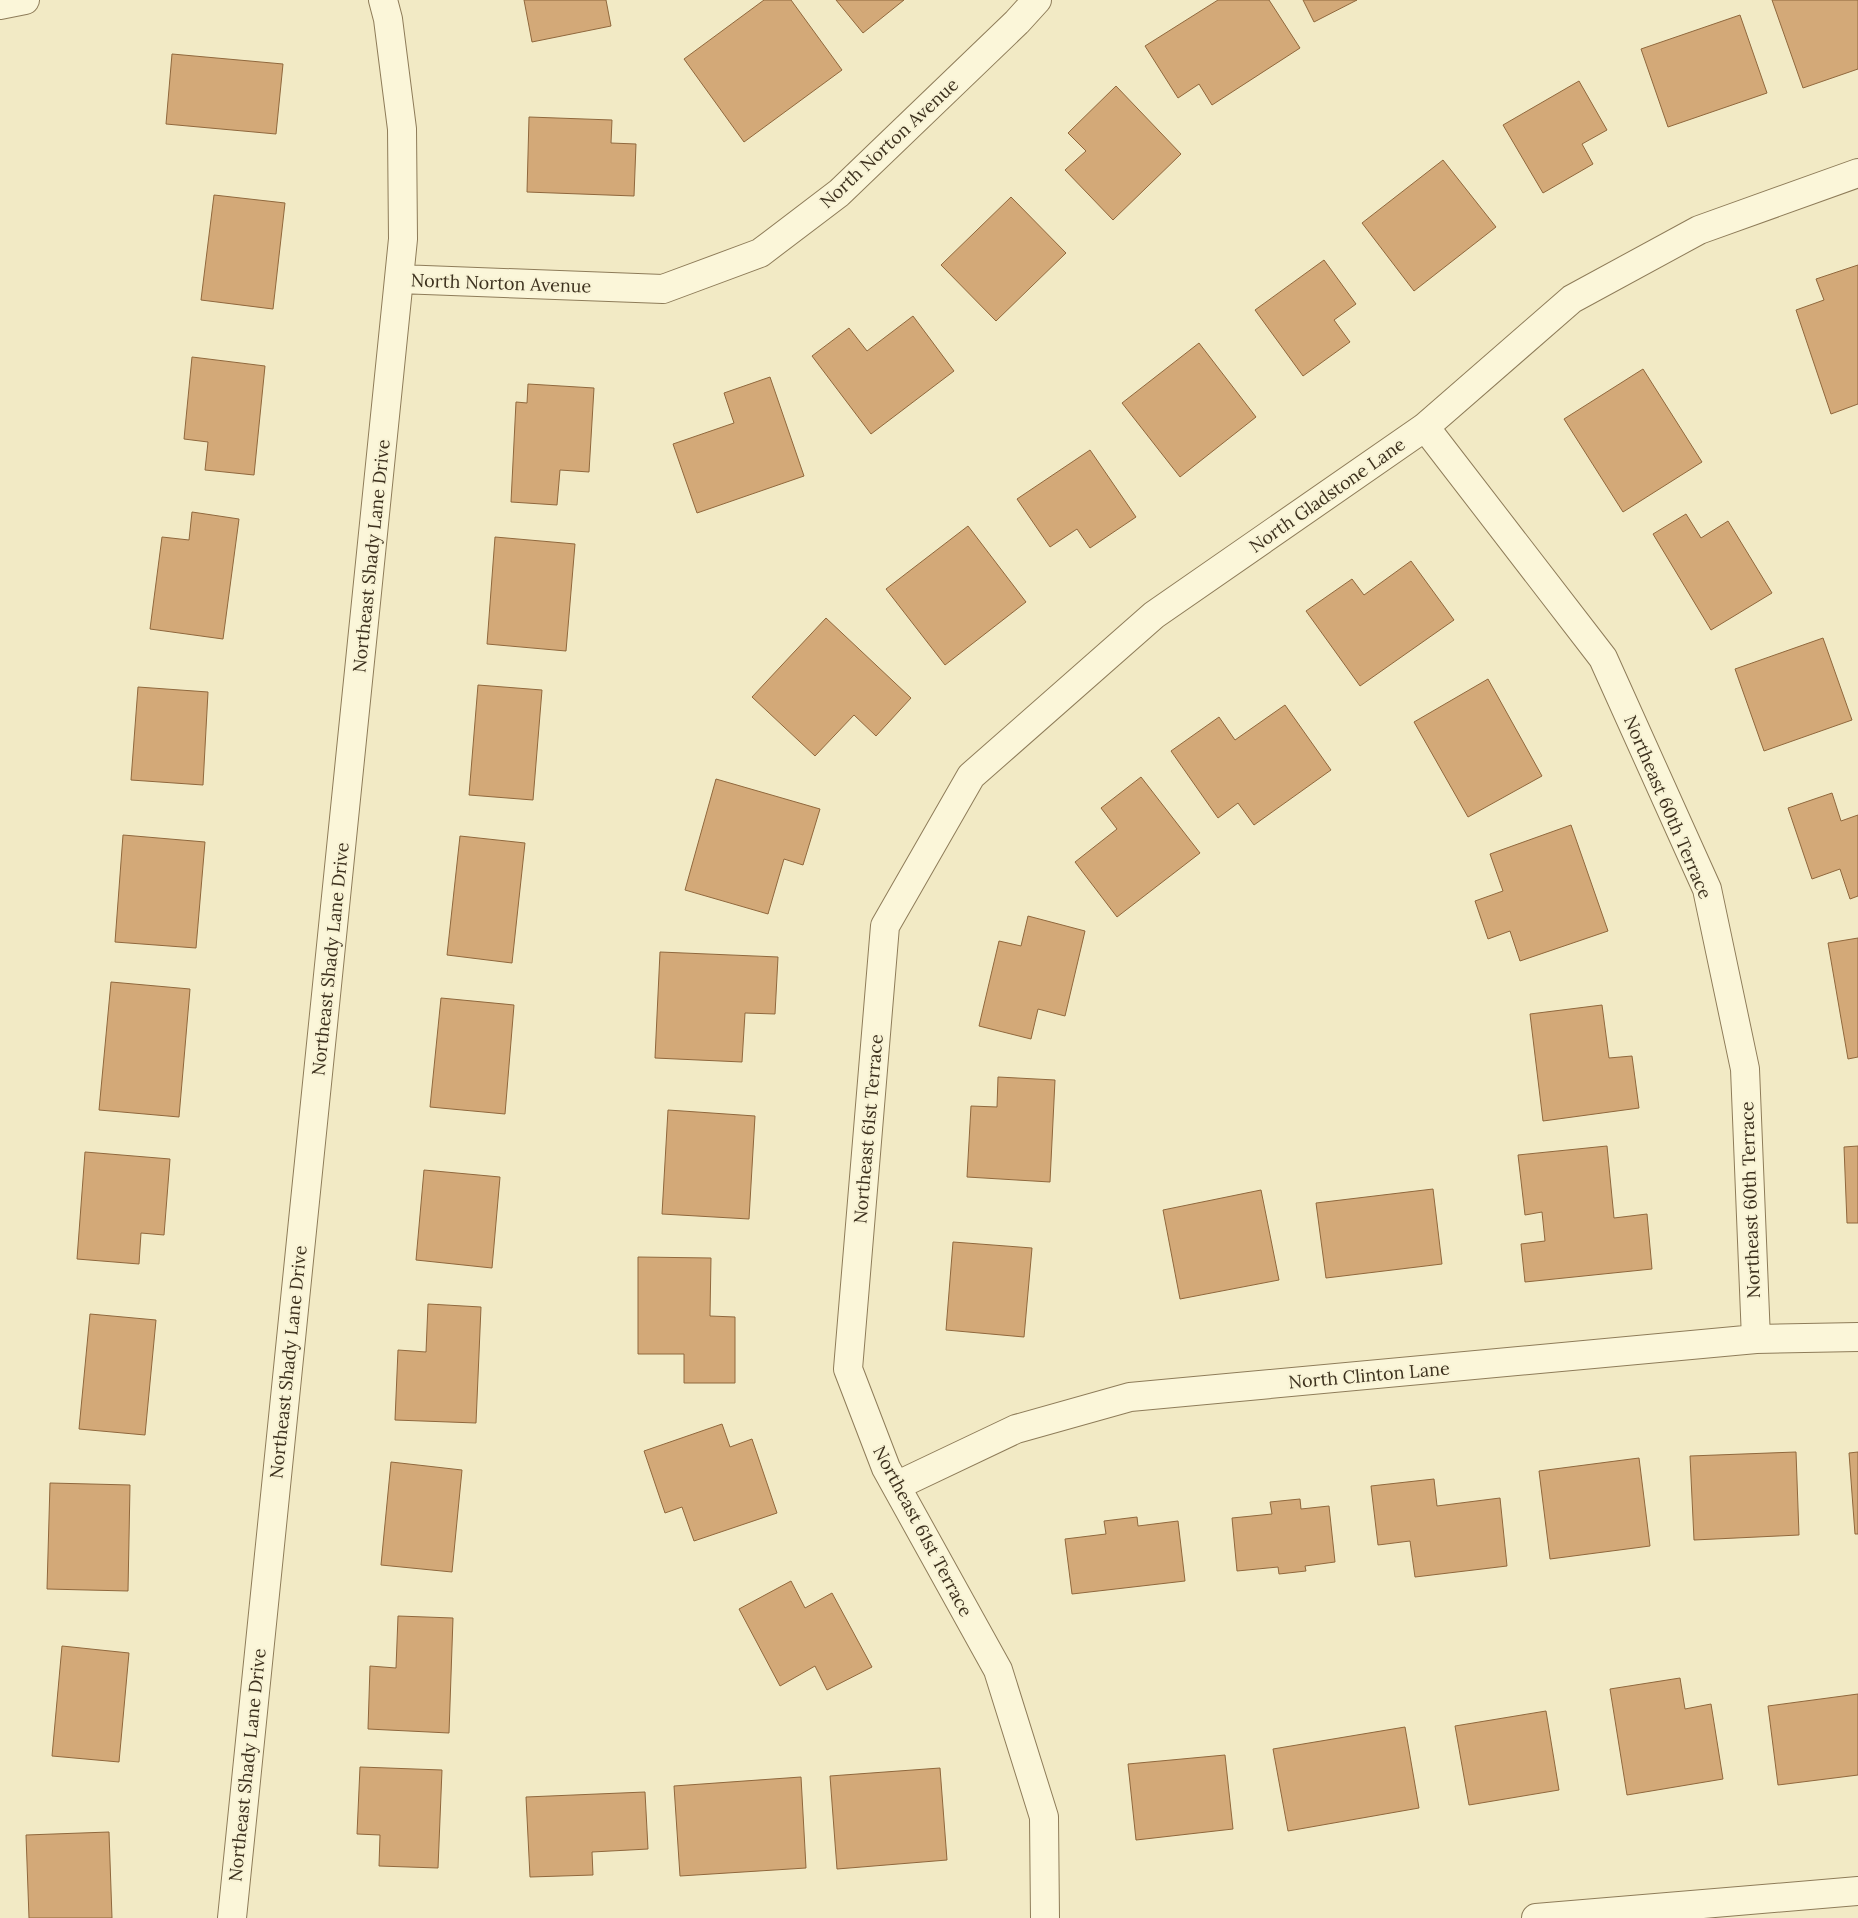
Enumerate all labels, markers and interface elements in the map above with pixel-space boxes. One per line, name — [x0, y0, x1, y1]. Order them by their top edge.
street label: North Norton Avenue — [815, 73, 963, 213]
street label: North Norton Avenue — [410, 268, 592, 298]
street label: North Gladstone Lane — [1245, 432, 1410, 558]
street label: Northeast Shady Lane Drive — [347, 438, 395, 674]
street label: Northeast 60th Terrace — [1619, 712, 1717, 902]
street label: Northeast Shady Lane Drive — [306, 841, 354, 1077]
street label: Northeast 61st Terrace — [848, 1033, 888, 1225]
street label: Northeast 60th Terrace — [1735, 1101, 1765, 1299]
street label: Northeast Shady Lane Drive — [264, 1244, 312, 1480]
street label: North Clinton Lane — [1287, 1356, 1451, 1394]
street label: Northeast 61st Terrace — [868, 1442, 978, 1621]
street label: Northeast Shady Lane Drive — [223, 1647, 271, 1883]

